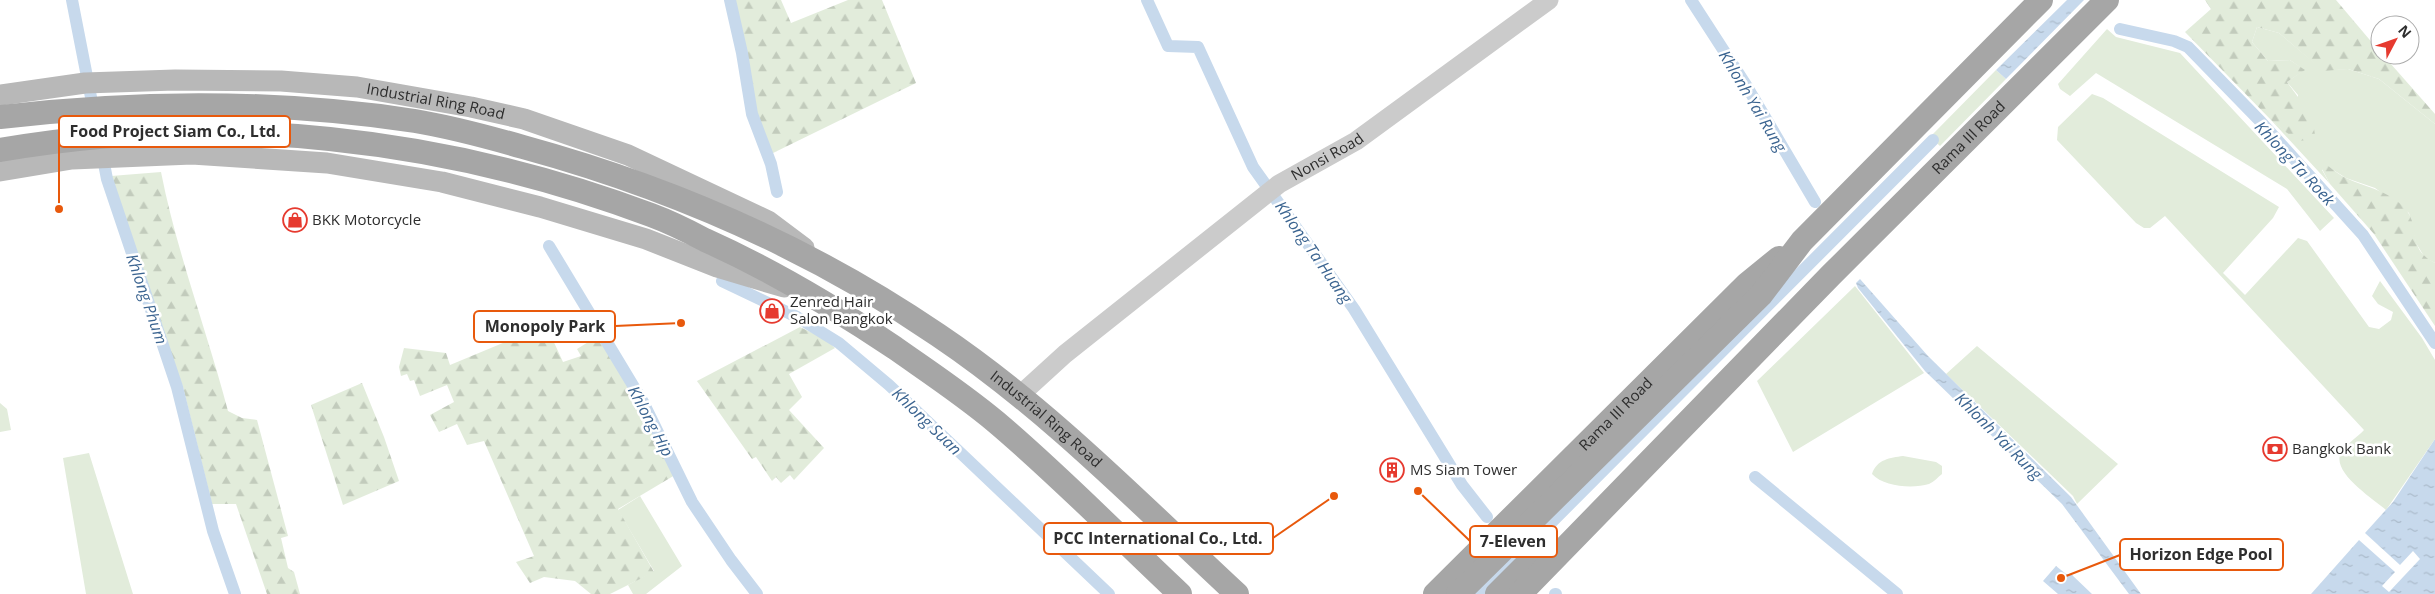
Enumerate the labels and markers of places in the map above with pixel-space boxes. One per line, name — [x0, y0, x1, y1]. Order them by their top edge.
callout: Food Project Siam Co., Ltd. — [59, 116, 290, 147]
shop icon: BKK Motorcycle — [282, 207, 308, 233]
place label: BKK Motorcycle — [312, 209, 421, 229]
place label: Zenred Hair Salon Bangkok — [790, 291, 893, 328]
shop icon: Zenred Hair Salon Bangkok — [759, 298, 785, 324]
callout: Monopoly Park — [474, 311, 615, 342]
bank icon: Bangkok Bank — [2262, 436, 2288, 462]
place label: Bangkok Bank — [2292, 438, 2391, 458]
building icon: MS Siam Tower — [1379, 457, 1405, 483]
place label: MS Siam Tower — [1410, 459, 1517, 479]
callout: PCC International Co., Ltd. — [1044, 523, 1273, 554]
callout: 7-Eleven — [1470, 526, 1557, 557]
callout: Horizon Edge Pool — [2120, 539, 2283, 570]

